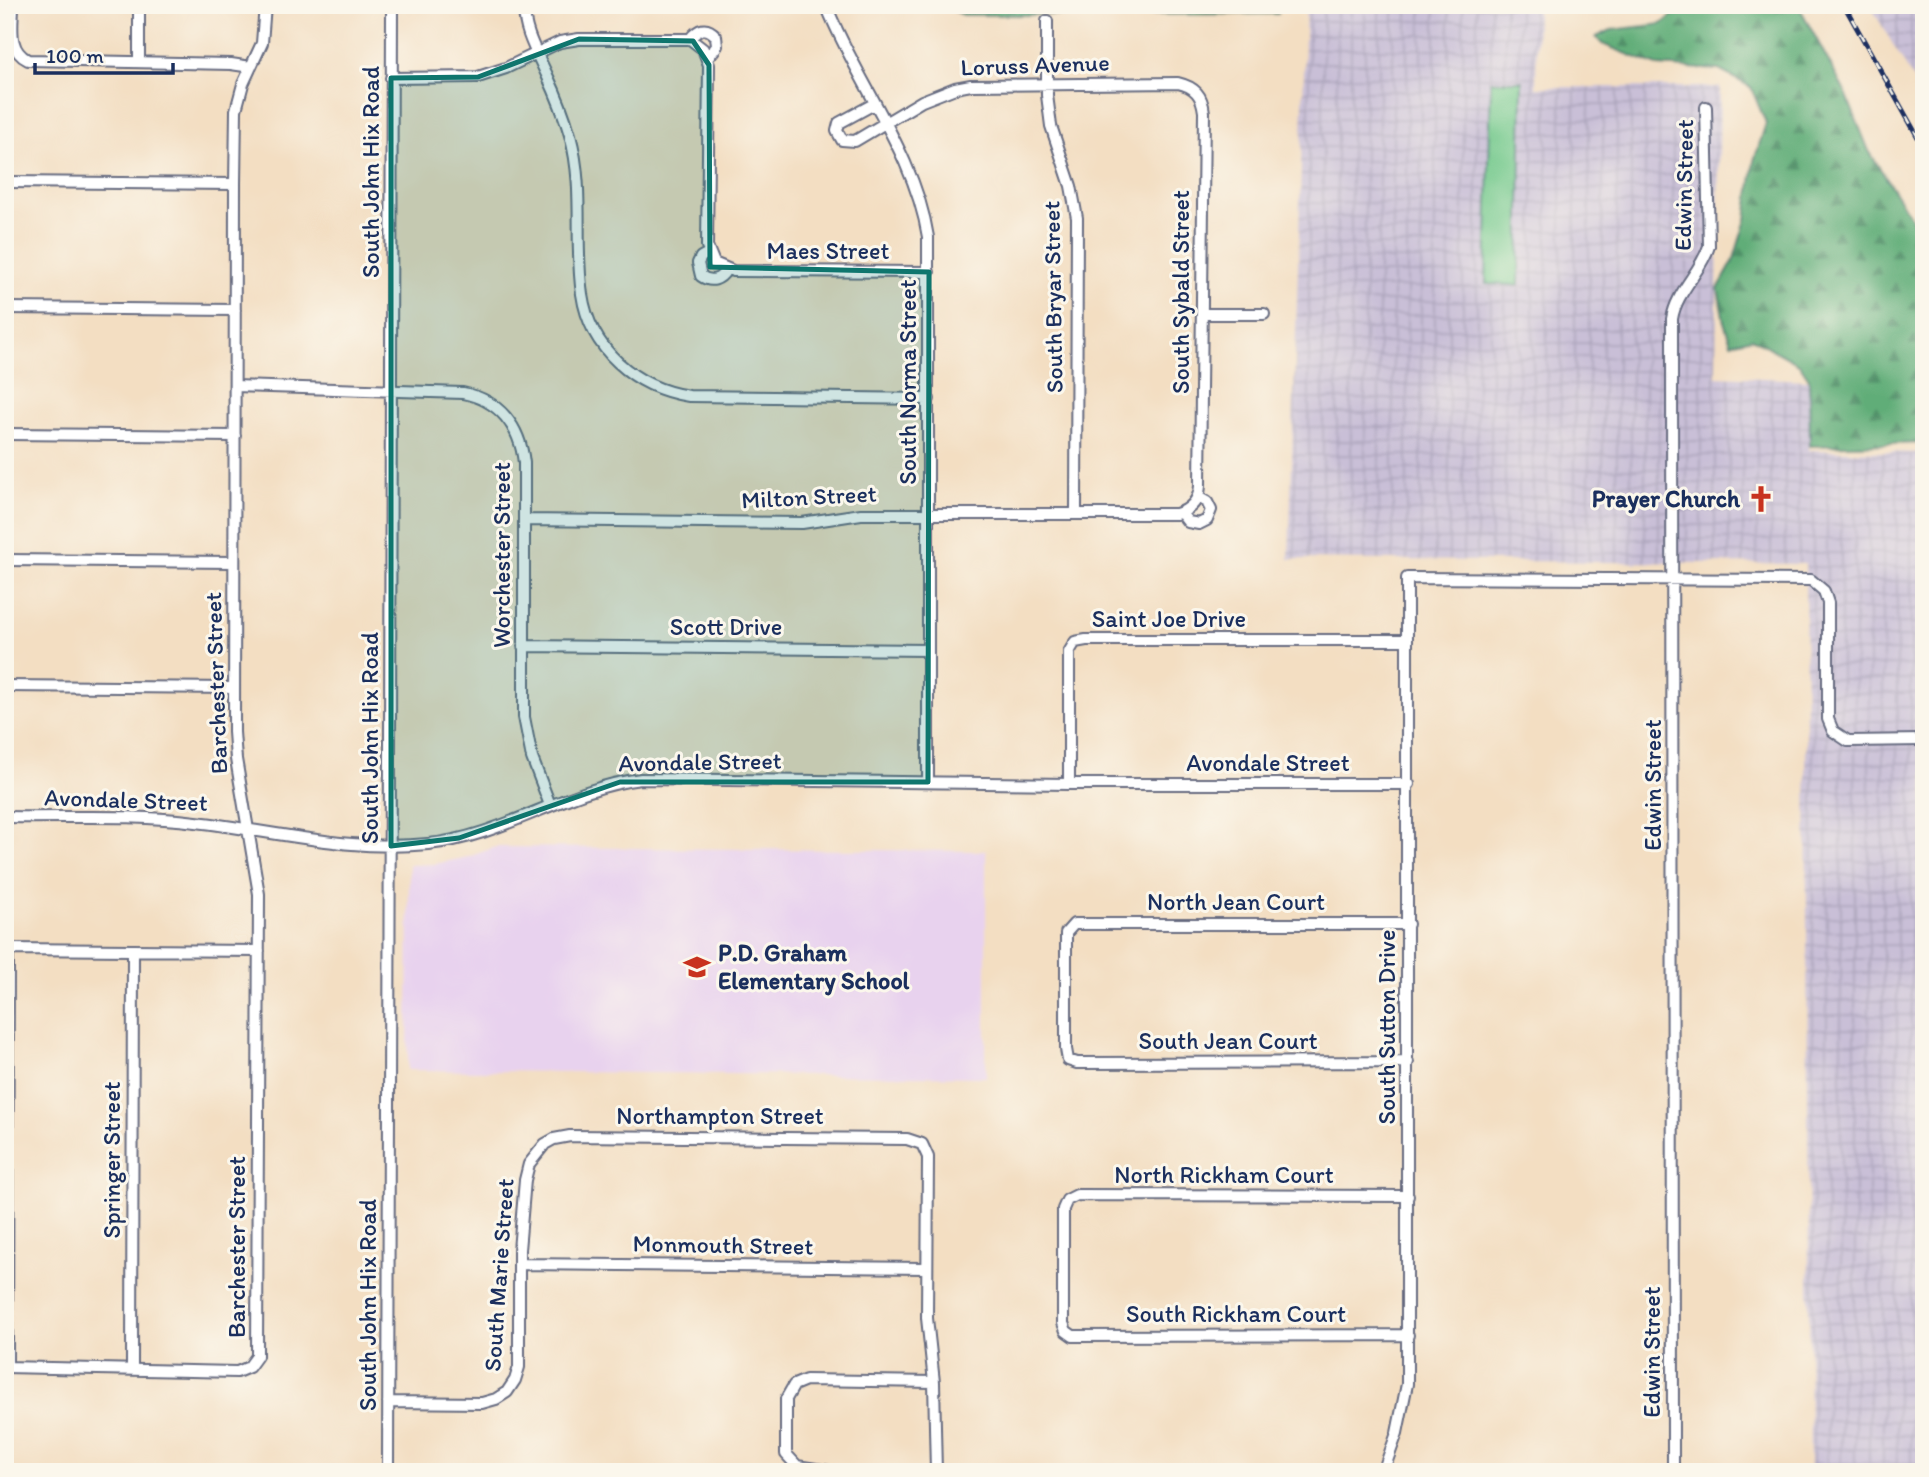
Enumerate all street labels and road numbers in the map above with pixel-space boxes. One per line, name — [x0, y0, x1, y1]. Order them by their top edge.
street label: Loruss Avenue — [960, 47, 1110, 82]
street label: South John Hix Road — [356, 66, 385, 278]
street label: Edwin Street — [1668, 119, 1699, 251]
street label: South Sybald Street — [1166, 190, 1195, 394]
street label: South Bryar Street — [1036, 201, 1069, 393]
street label: Maes Street — [767, 236, 889, 265]
street label: South Norma Street — [893, 279, 922, 485]
street label: Worchester Street — [487, 462, 516, 648]
street label: Milton Street — [741, 478, 877, 515]
street label: Barchester Street — [198, 591, 233, 775]
street label: Saint Joe Drive — [1092, 604, 1246, 633]
street label: Scott Drive — [670, 612, 782, 641]
street label: South John Hix Road — [355, 632, 384, 844]
street label: Edwin Street — [1638, 719, 1667, 851]
street label: Avondale Street — [618, 746, 782, 777]
street label: Avondale Street — [1186, 748, 1350, 777]
street label: Avondale Street — [44, 782, 208, 817]
street label: North Jean Court — [1147, 887, 1325, 916]
street label: South Sutton Drive — [1372, 930, 1401, 1125]
street label: South Jean Court — [1138, 1026, 1318, 1055]
street label: Springer Street — [97, 1081, 126, 1239]
street label: Northampton Street — [616, 1101, 824, 1130]
street label: Barchester Street — [222, 1156, 251, 1338]
street label: North Rickham Court — [1114, 1160, 1334, 1189]
street label: South Marie Street — [477, 1177, 520, 1372]
street label: South John Hix Road — [353, 1199, 382, 1411]
street label: Monmouth Street — [632, 1228, 814, 1261]
street label: Edwin Street — [1637, 1286, 1666, 1418]
street label: South Rickham Court — [1126, 1299, 1346, 1328]

